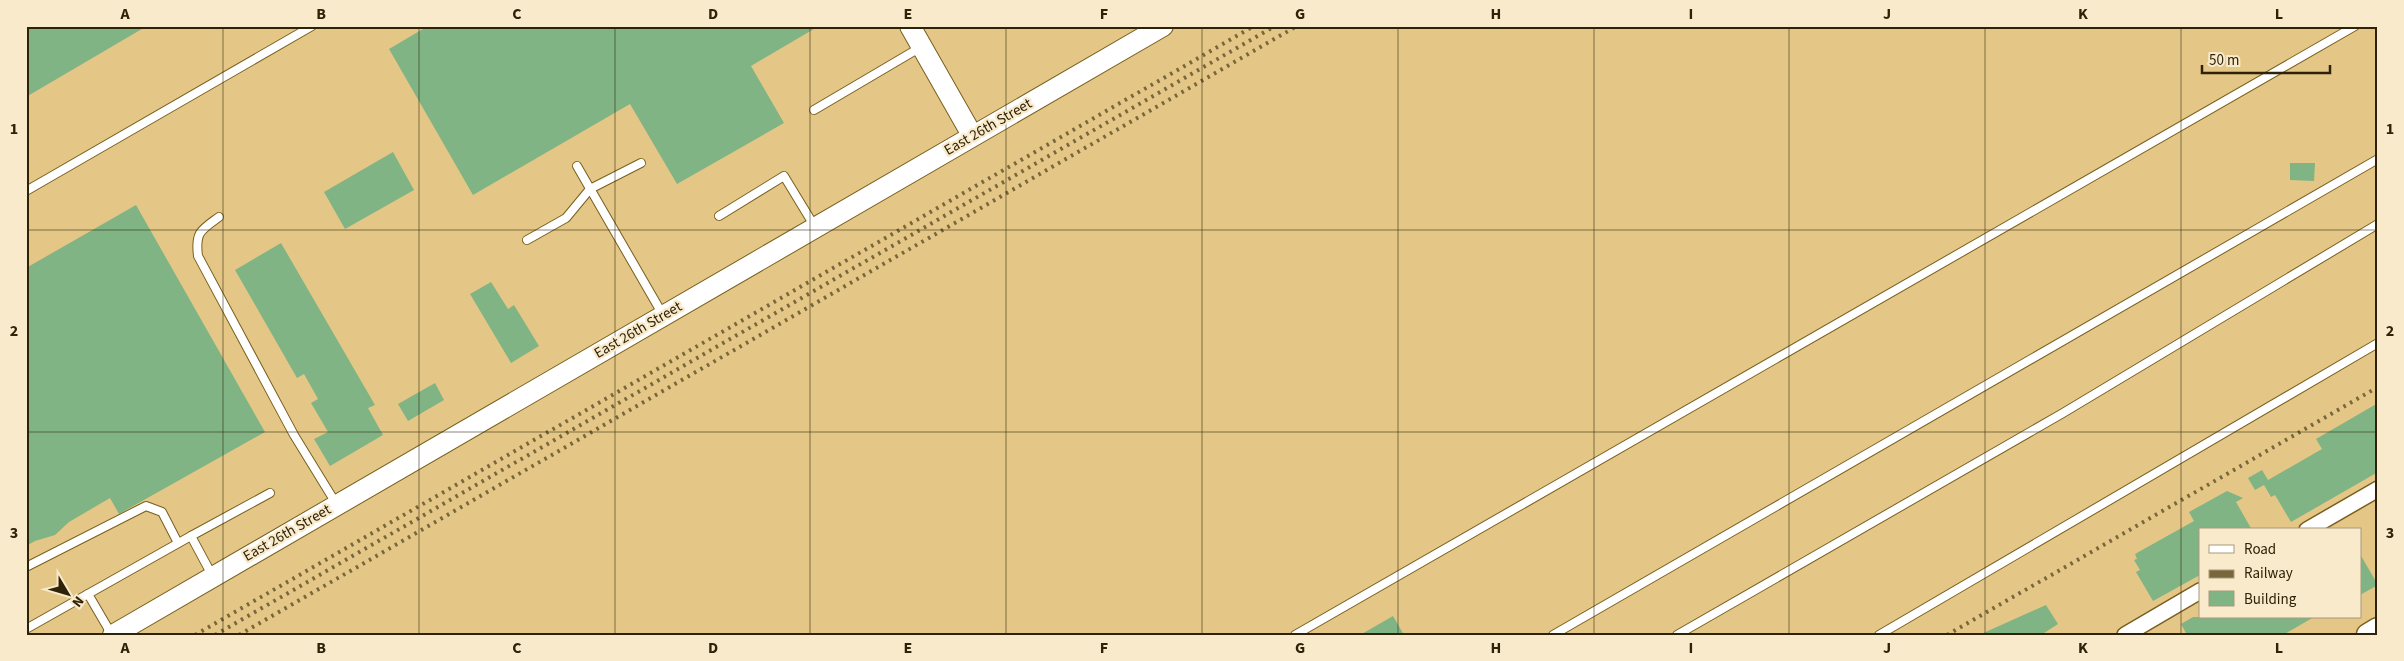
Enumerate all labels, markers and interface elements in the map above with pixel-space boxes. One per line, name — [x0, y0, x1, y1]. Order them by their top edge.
text: A — [119, 3, 130, 25]
text: B — [316, 3, 326, 25]
text: C — [512, 3, 522, 25]
text: D — [708, 3, 718, 25]
text: E — [904, 3, 912, 25]
text: F — [1100, 3, 1108, 25]
text: G — [1295, 3, 1305, 25]
text: H — [1491, 3, 1501, 25]
text: I — [1689, 3, 1693, 25]
text: J — [1883, 3, 1891, 25]
text: K — [2078, 3, 2088, 25]
text: L — [2275, 3, 2283, 25]
scale bar — [2202, 42, 2329, 74]
text: 50 m — [2209, 50, 2239, 71]
street label: East 26th Street — [940, 93, 1036, 161]
text: 1 — [10, 118, 18, 140]
text: 1 — [2386, 118, 2394, 140]
street label: East 26th Street — [590, 296, 686, 364]
text: 2 — [10, 320, 18, 342]
text: 2 — [2386, 320, 2394, 342]
street label: East 26th Street — [239, 499, 335, 567]
text: 3 — [10, 522, 18, 544]
text: 3 — [2386, 522, 2394, 544]
legend — [2199, 528, 2362, 618]
text: Road — [2244, 539, 2276, 560]
text: Railway — [2244, 563, 2293, 584]
north arrow — [42, 568, 92, 618]
text: Building — [2244, 589, 2297, 610]
text: N — [67, 592, 88, 611]
text: A — [119, 637, 130, 659]
text: B — [316, 637, 326, 659]
text: C — [512, 637, 522, 659]
text: D — [708, 637, 718, 659]
text: E — [904, 637, 912, 659]
text: F — [1100, 637, 1108, 659]
text: G — [1295, 637, 1305, 659]
text: H — [1491, 637, 1501, 659]
text: I — [1689, 637, 1693, 659]
text: J — [1883, 637, 1891, 659]
text: K — [2078, 637, 2088, 659]
text: L — [2275, 637, 2283, 659]

